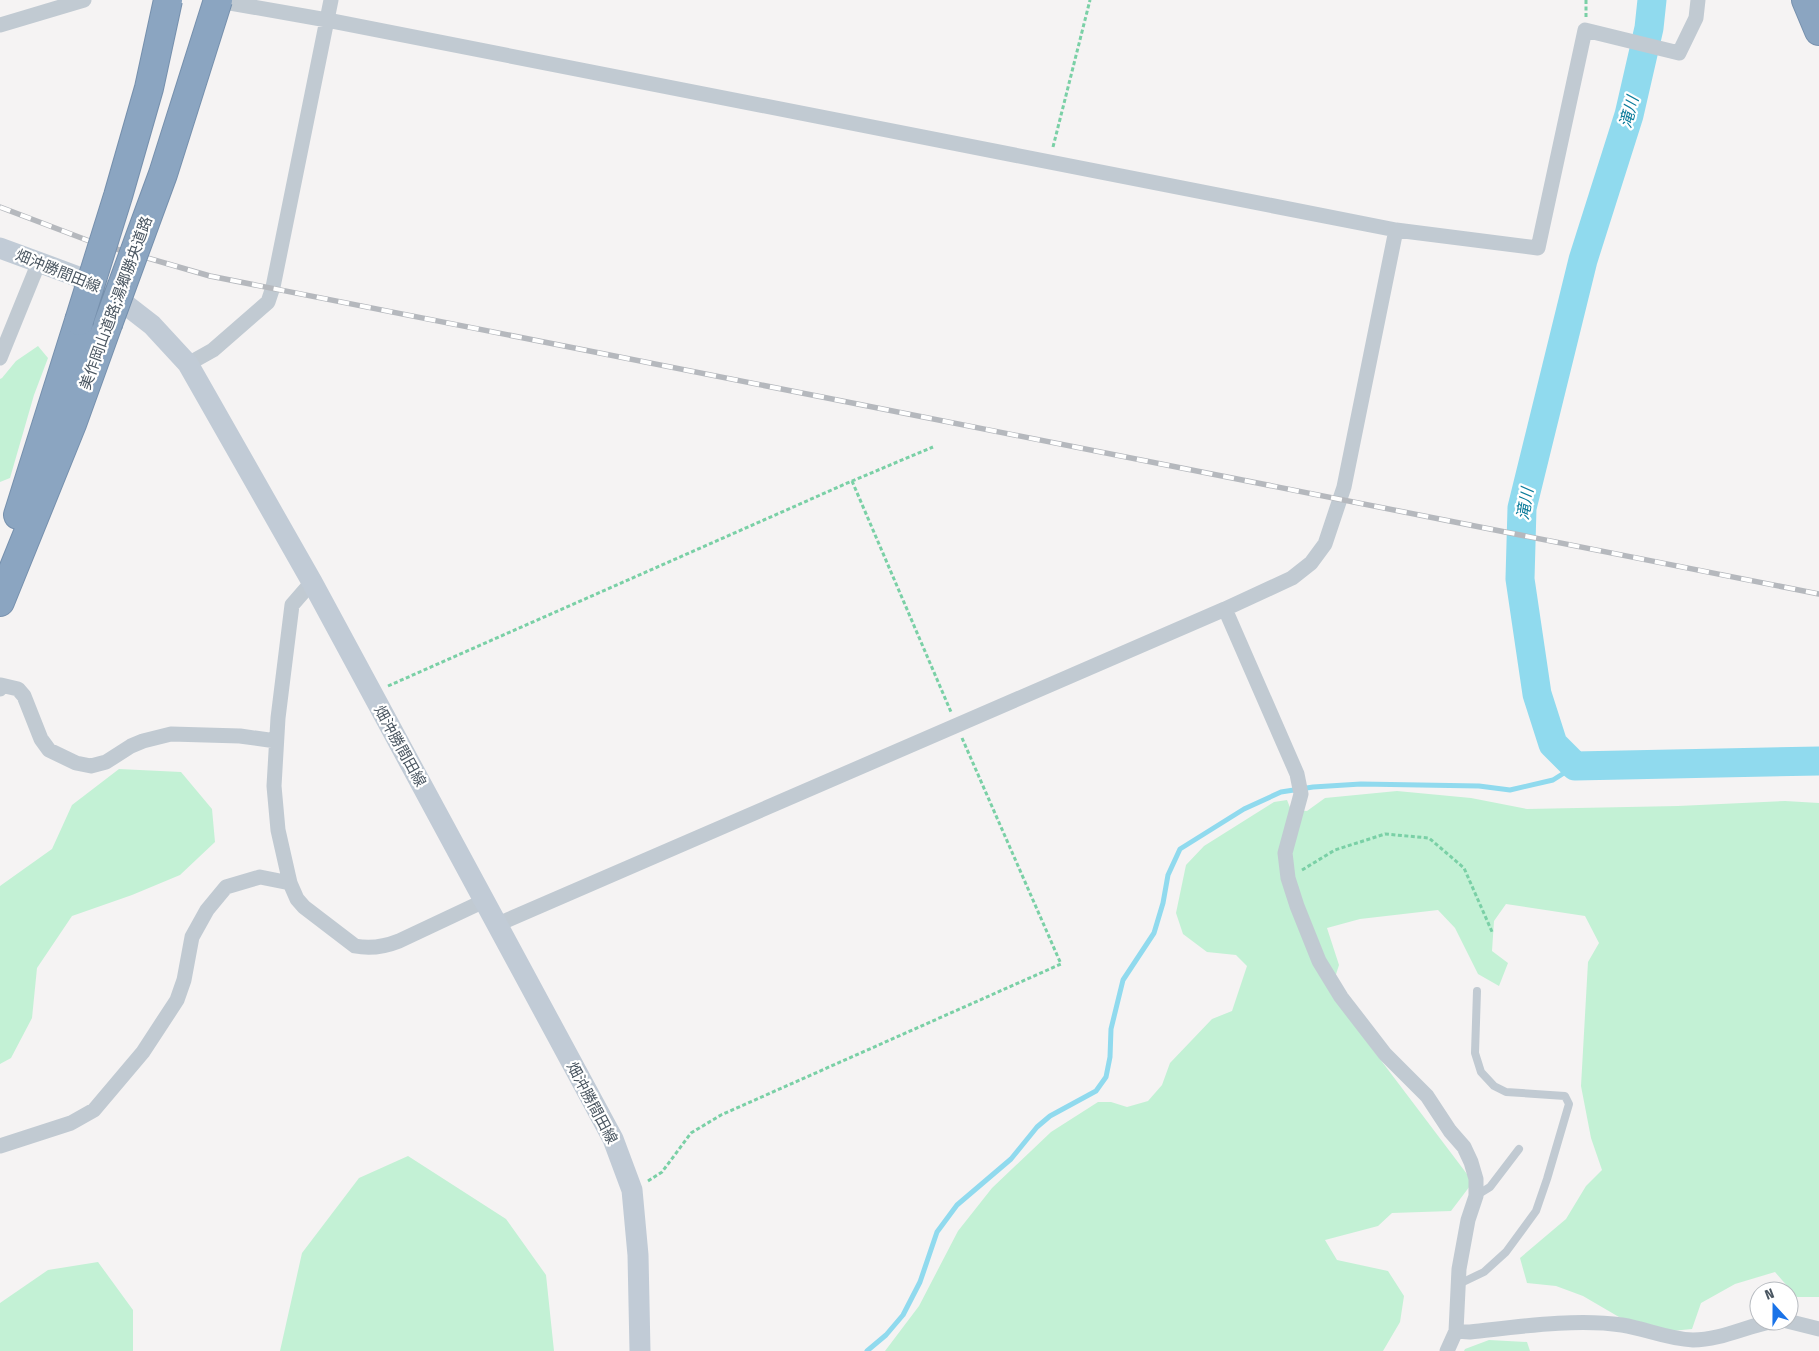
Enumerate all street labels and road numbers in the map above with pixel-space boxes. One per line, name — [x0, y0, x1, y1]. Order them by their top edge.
street label: 美作岡山道路;湯郷勝央道路 — [76, 214, 156, 392]
street label: 畑沖勝間田線 — [13, 246, 103, 296]
street label: 畑沖勝間田線 — [370, 702, 430, 790]
street label: 畑沖勝間田線 — [563, 1059, 621, 1147]

